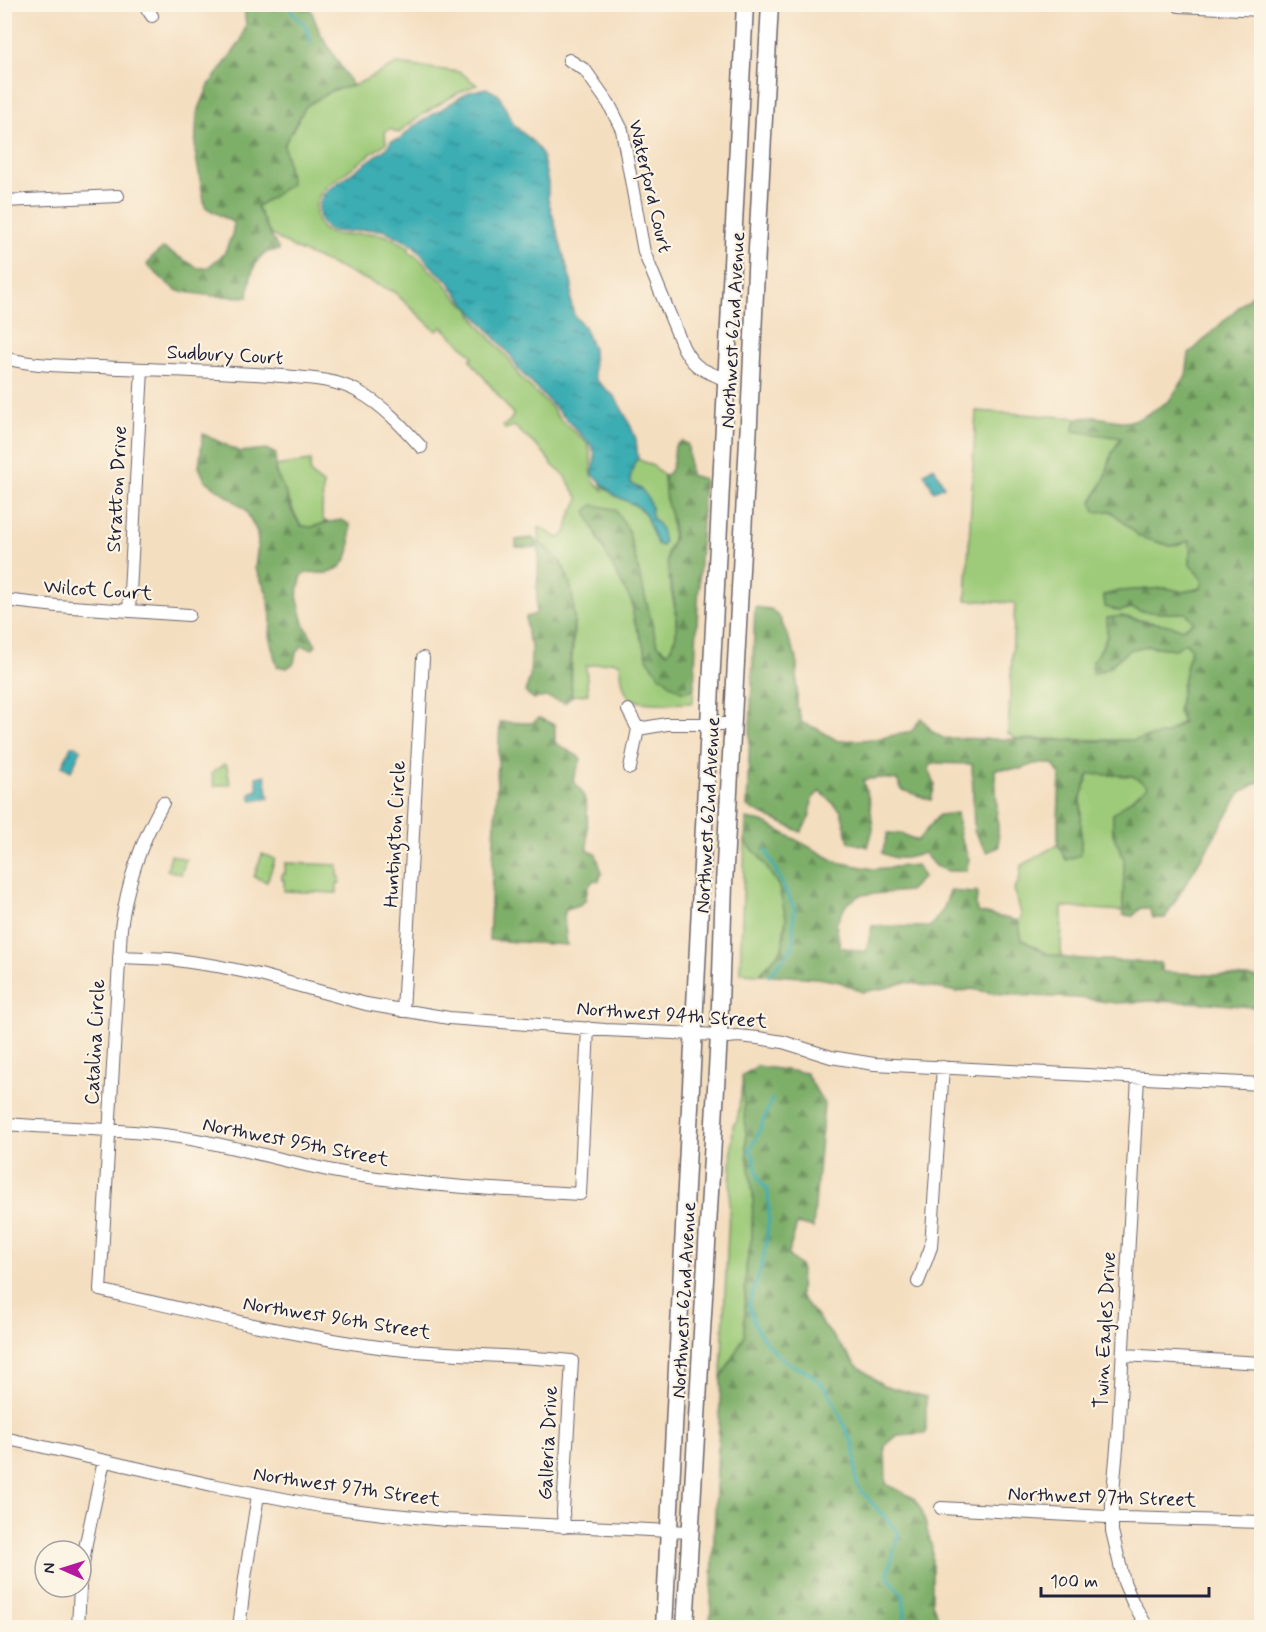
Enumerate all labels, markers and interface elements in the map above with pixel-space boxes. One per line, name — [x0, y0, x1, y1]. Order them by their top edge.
street label: Waterford Court — [619, 117, 678, 256]
street label: Northwest 62nd Avenue — [715, 231, 752, 429]
street label: Sudbury Court — [166, 339, 284, 372]
street label: Stratton Drive — [101, 425, 134, 553]
street label: Wilcot Court — [42, 573, 154, 608]
street label: Northwest 62nd Avenue — [690, 716, 727, 914]
street label: Huntington Circle — [378, 760, 415, 908]
street label: Catalina Circle — [79, 978, 112, 1106]
street label: Northwest 94th Street — [576, 995, 768, 1036]
street label: Northwest 95th Street — [200, 1111, 391, 1174]
street label: Northwest 62nd Avenue — [666, 1201, 703, 1399]
street label: Twin Eagles Drive — [1088, 1251, 1123, 1409]
street label: Northwest 96th Street — [241, 1290, 433, 1347]
street label: Galleria Drive — [532, 1385, 565, 1501]
street label: Northwest 97th Street — [251, 1461, 442, 1514]
street label: Northwest 97th Street — [1007, 1481, 1197, 1514]
north arrow — [33, 1539, 93, 1599]
scale bar — [1041, 1560, 1209, 1598]
text: N — [39, 1562, 60, 1574]
text: 100 m — [1050, 1570, 1098, 1594]

